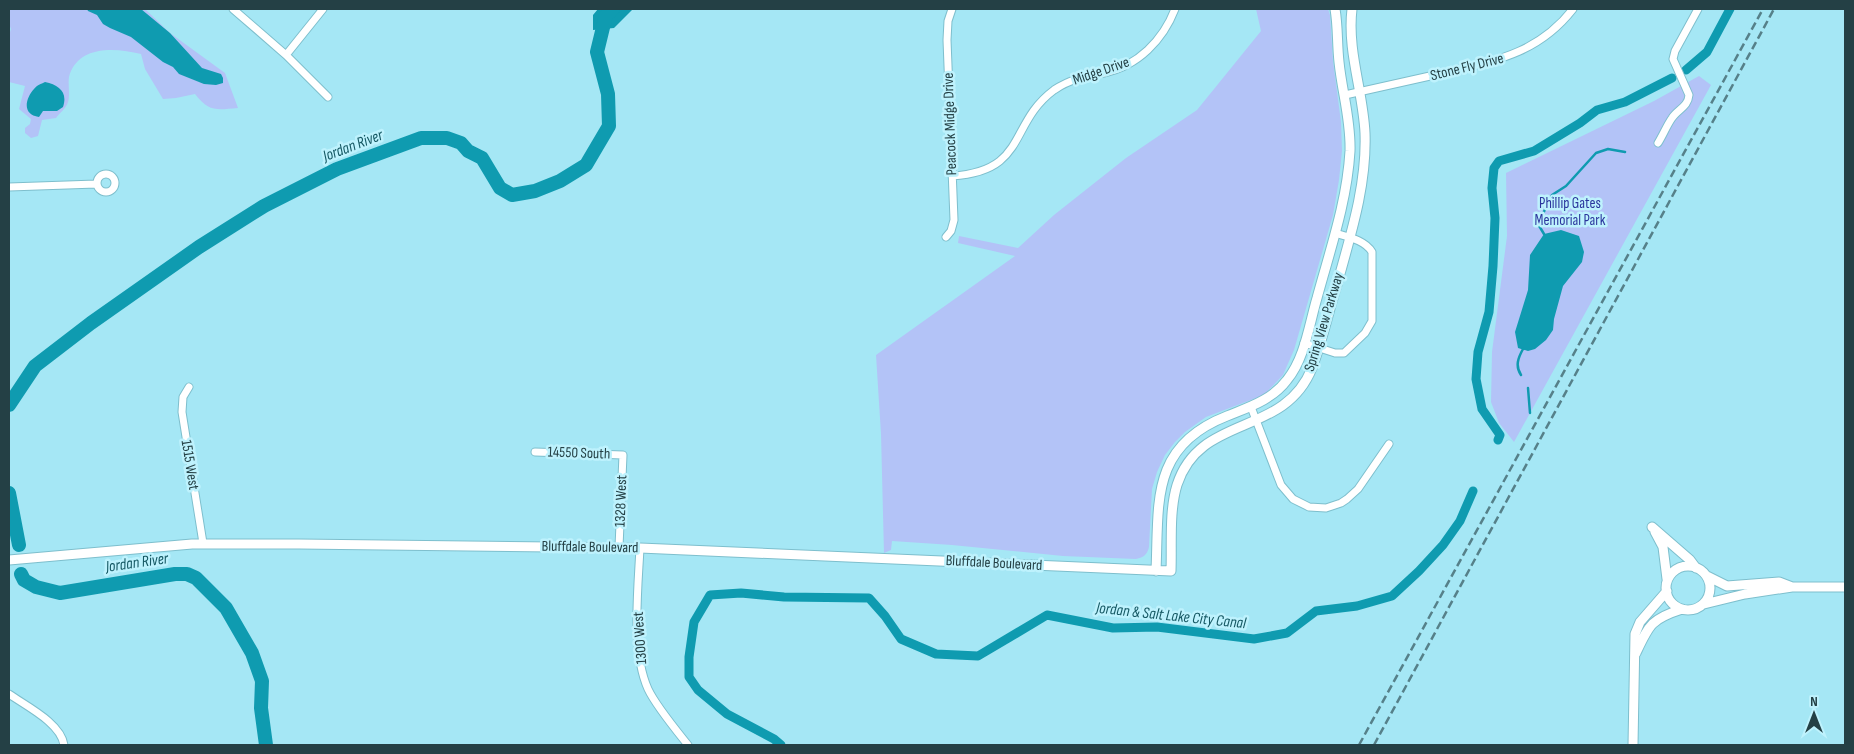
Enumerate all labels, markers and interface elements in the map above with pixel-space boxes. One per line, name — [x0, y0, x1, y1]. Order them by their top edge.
street label: Stone Fly Drive — [1428, 49, 1506, 85]
street label: Midge Drive — [1070, 52, 1132, 90]
street label: Peacock Midge Drive — [939, 72, 961, 176]
water label: Jordan River — [319, 126, 386, 167]
park label: Phillip Gates Memorial Park — [1535, 194, 1606, 230]
street label: Spring View Parkway — [1300, 270, 1348, 374]
street label: 1515 West — [177, 439, 203, 492]
street label: 14550 South — [547, 442, 611, 464]
street label: 1328 West — [611, 474, 631, 527]
street label: Bluffdale Boulevard — [541, 537, 639, 557]
water label: Jordan River — [103, 549, 170, 577]
street label: Bluffdale Boulevard — [945, 551, 1043, 575]
water label: Jordan & Salt Lake City Canal — [1094, 599, 1248, 633]
street label: 1300 West — [629, 611, 651, 665]
north arrow — [1789, 689, 1839, 739]
text: N — [1810, 693, 1818, 710]

